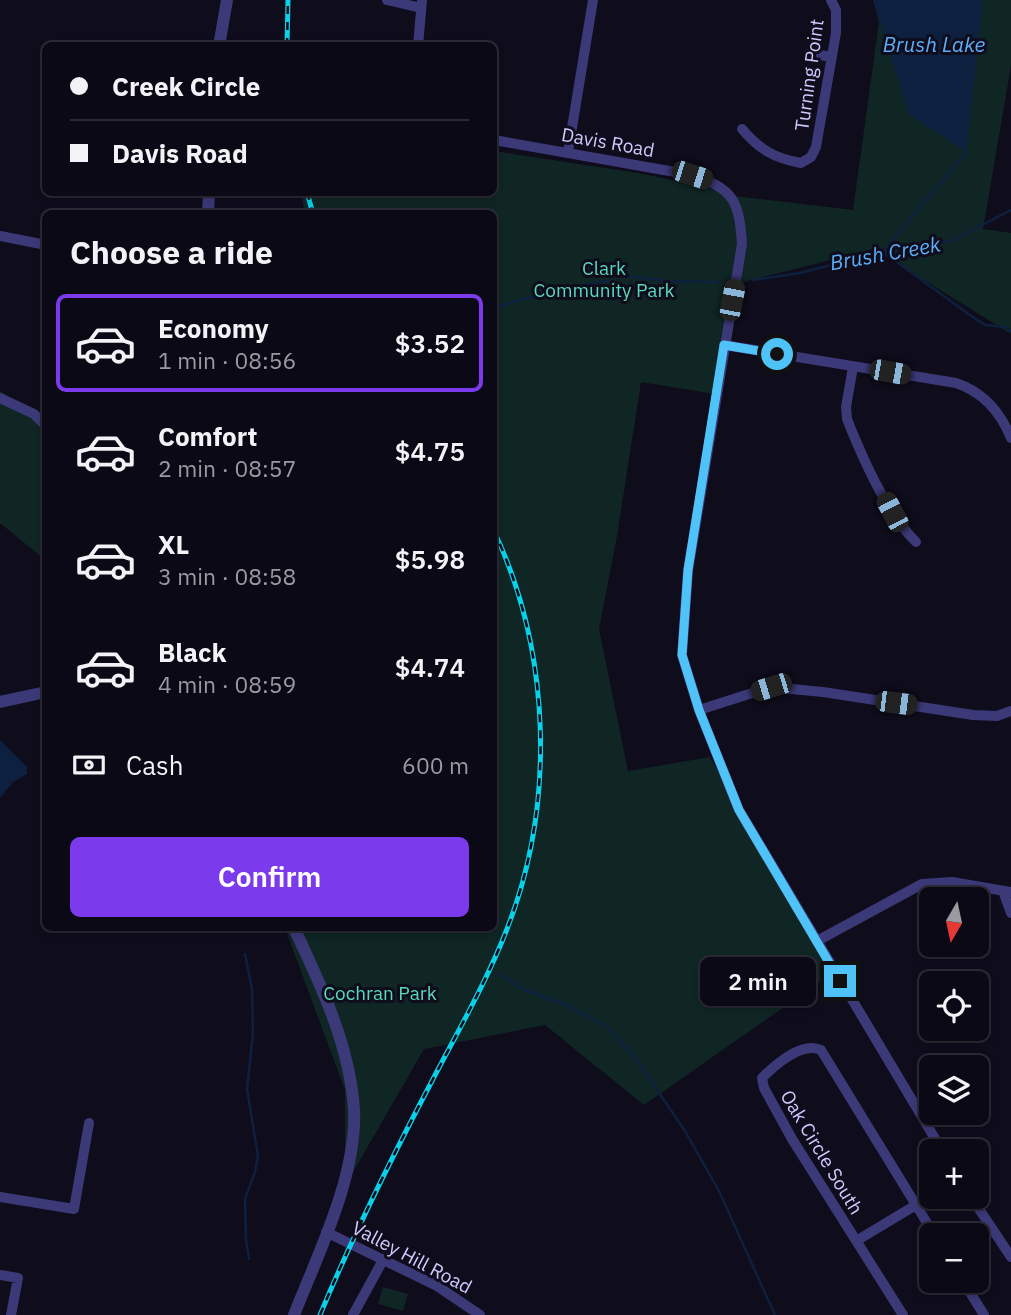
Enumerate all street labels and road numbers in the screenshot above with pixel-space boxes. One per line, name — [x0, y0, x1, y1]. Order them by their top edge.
street label: Turning Point — [789, 18, 829, 132]
street label: Davis Road — [559, 122, 657, 162]
street label: Oak Circle South — [775, 1085, 869, 1219]
street label: Valley Hill Road — [348, 1215, 476, 1299]

